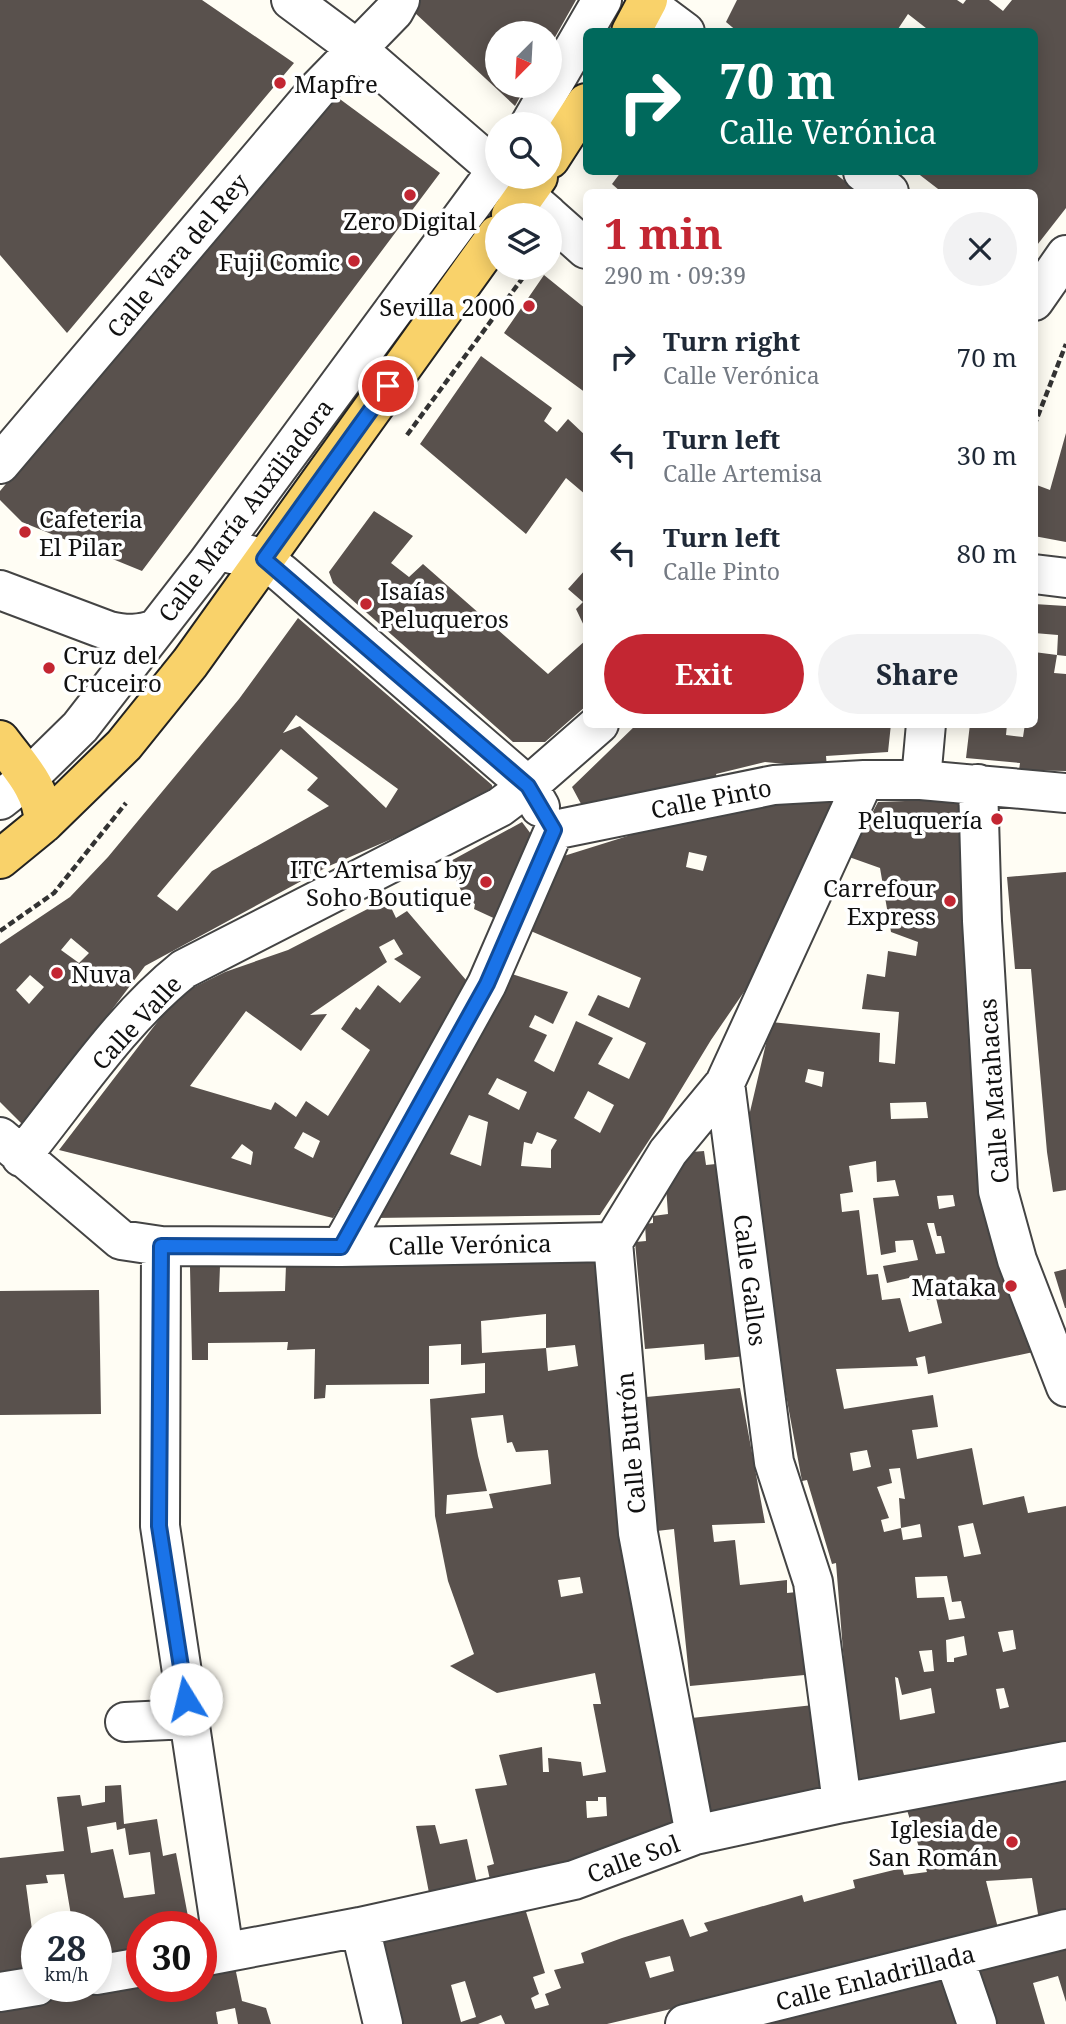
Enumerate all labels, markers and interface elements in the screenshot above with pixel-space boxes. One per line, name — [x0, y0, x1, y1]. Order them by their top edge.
north arrow — [485, 21, 562, 98]
map controls — [485, 21, 562, 280]
text: 70 m — [719, 47, 835, 113]
icon: right — [604, 56, 695, 147]
place label: Mapfre — [294, 67, 378, 100]
marker: Mapfre — [272, 75, 288, 91]
text: Calle Verónica — [719, 110, 937, 153]
button: search — [485, 112, 562, 189]
street label: Calle Vara del Rey — [99, 166, 256, 344]
marker: Zero Digital — [402, 187, 418, 203]
button: layers — [485, 203, 562, 280]
place label: Zero Digital — [343, 204, 477, 237]
text: 1 min — [604, 204, 723, 261]
button: close — [943, 212, 1017, 286]
place label: Fuji Comic — [219, 245, 340, 278]
marker: Fuji Comic — [346, 253, 362, 269]
text: 290 m · 09:39 — [604, 259, 746, 291]
place label: Sevilla 2000 — [379, 290, 515, 323]
marker: Sevilla 2000 — [521, 298, 537, 314]
text: Turn right — [663, 323, 800, 359]
icon: right — [604, 338, 642, 376]
text: 70 m — [957, 339, 1017, 375]
pin — [358, 356, 418, 416]
text: Calle Verónica — [663, 359, 820, 391]
icon: arrive — [369, 367, 407, 405]
street label: Calle María Auxiliadora — [150, 392, 340, 628]
text: Turn left — [663, 421, 780, 457]
icon: left — [604, 436, 642, 474]
text: 30 m — [957, 437, 1017, 473]
text: Calle Artemisa — [663, 457, 822, 489]
place label: Cafeteria El Pilar — [39, 502, 143, 563]
text: Turn left — [663, 519, 780, 555]
marker: Cafeteria El Pilar — [17, 524, 33, 540]
icon: left — [604, 534, 642, 572]
text: 80 m — [957, 535, 1017, 571]
text: Calle Pinto — [663, 555, 780, 587]
place label: Isaías Peluqueros — [380, 574, 509, 635]
marker: Isaías Peluqueros — [358, 596, 374, 612]
button: Exit — [604, 634, 804, 714]
button: Share — [818, 634, 1017, 714]
place label: Cruz del Cruceiro — [63, 638, 162, 699]
marker: Cruz del Cruceiro — [41, 660, 57, 676]
street label: Calle Pinto — [648, 770, 774, 826]
place label: Peluquería — [858, 803, 983, 836]
marker: Peluquería — [989, 811, 1005, 827]
place label: ITC Artemisa by Soho Boutique — [290, 852, 472, 913]
place label: Carrefour Express — [823, 871, 936, 932]
marker: ITC Artemisa by Soho Boutique — [478, 874, 494, 890]
marker: Carrefour Express — [942, 893, 958, 909]
place label: Nuva — [71, 957, 132, 990]
marker: Nuva — [49, 965, 65, 981]
street label: Calle Valle — [84, 968, 188, 1076]
street label: Calle Matahacas — [970, 998, 1016, 1184]
street label: Calle Gallos — [727, 1212, 775, 1348]
street label: Calle Verónica — [388, 1226, 552, 1262]
place label: Mataka — [911, 1270, 997, 1303]
marker: Mataka — [1003, 1278, 1019, 1294]
street label: Calle Butrón — [607, 1371, 653, 1515]
position arrow — [149, 1662, 223, 1736]
place label: Iglesia de San Román — [868, 1812, 998, 1873]
street label: Calle Sol — [582, 1826, 685, 1890]
marker: Iglesia de San Román — [1004, 1834, 1020, 1850]
speed limit sign: 30 — [126, 1911, 217, 2002]
text: 28 — [47, 1924, 86, 1971]
street label: Calle Enladrillada — [772, 1936, 978, 2018]
text: km/h — [44, 1962, 89, 1986]

